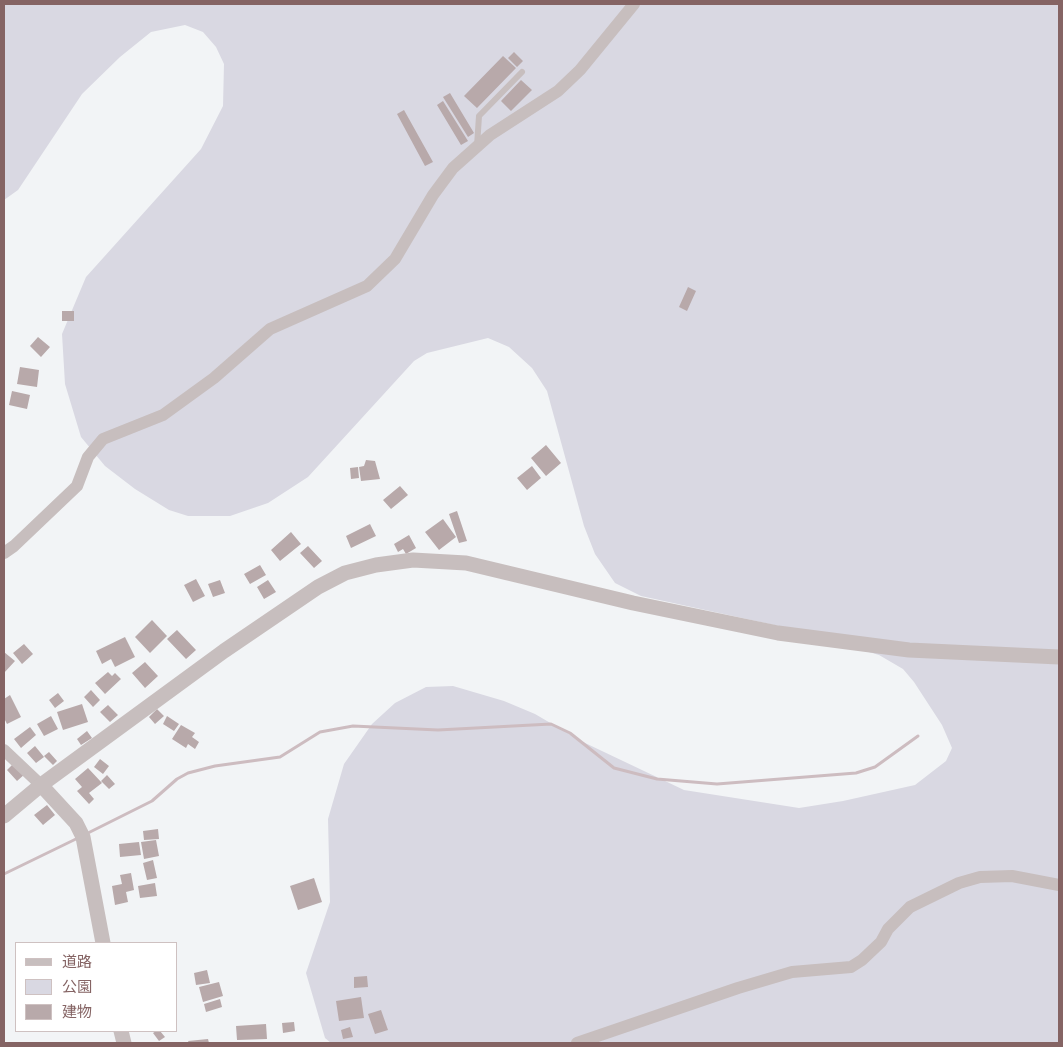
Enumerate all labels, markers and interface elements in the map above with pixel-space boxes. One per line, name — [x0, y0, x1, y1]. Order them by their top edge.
legend — [15, 942, 178, 1032]
text: 道路 — [62, 952, 92, 973]
text: 公園 — [62, 977, 92, 998]
text: 建物 — [62, 1002, 92, 1023]

